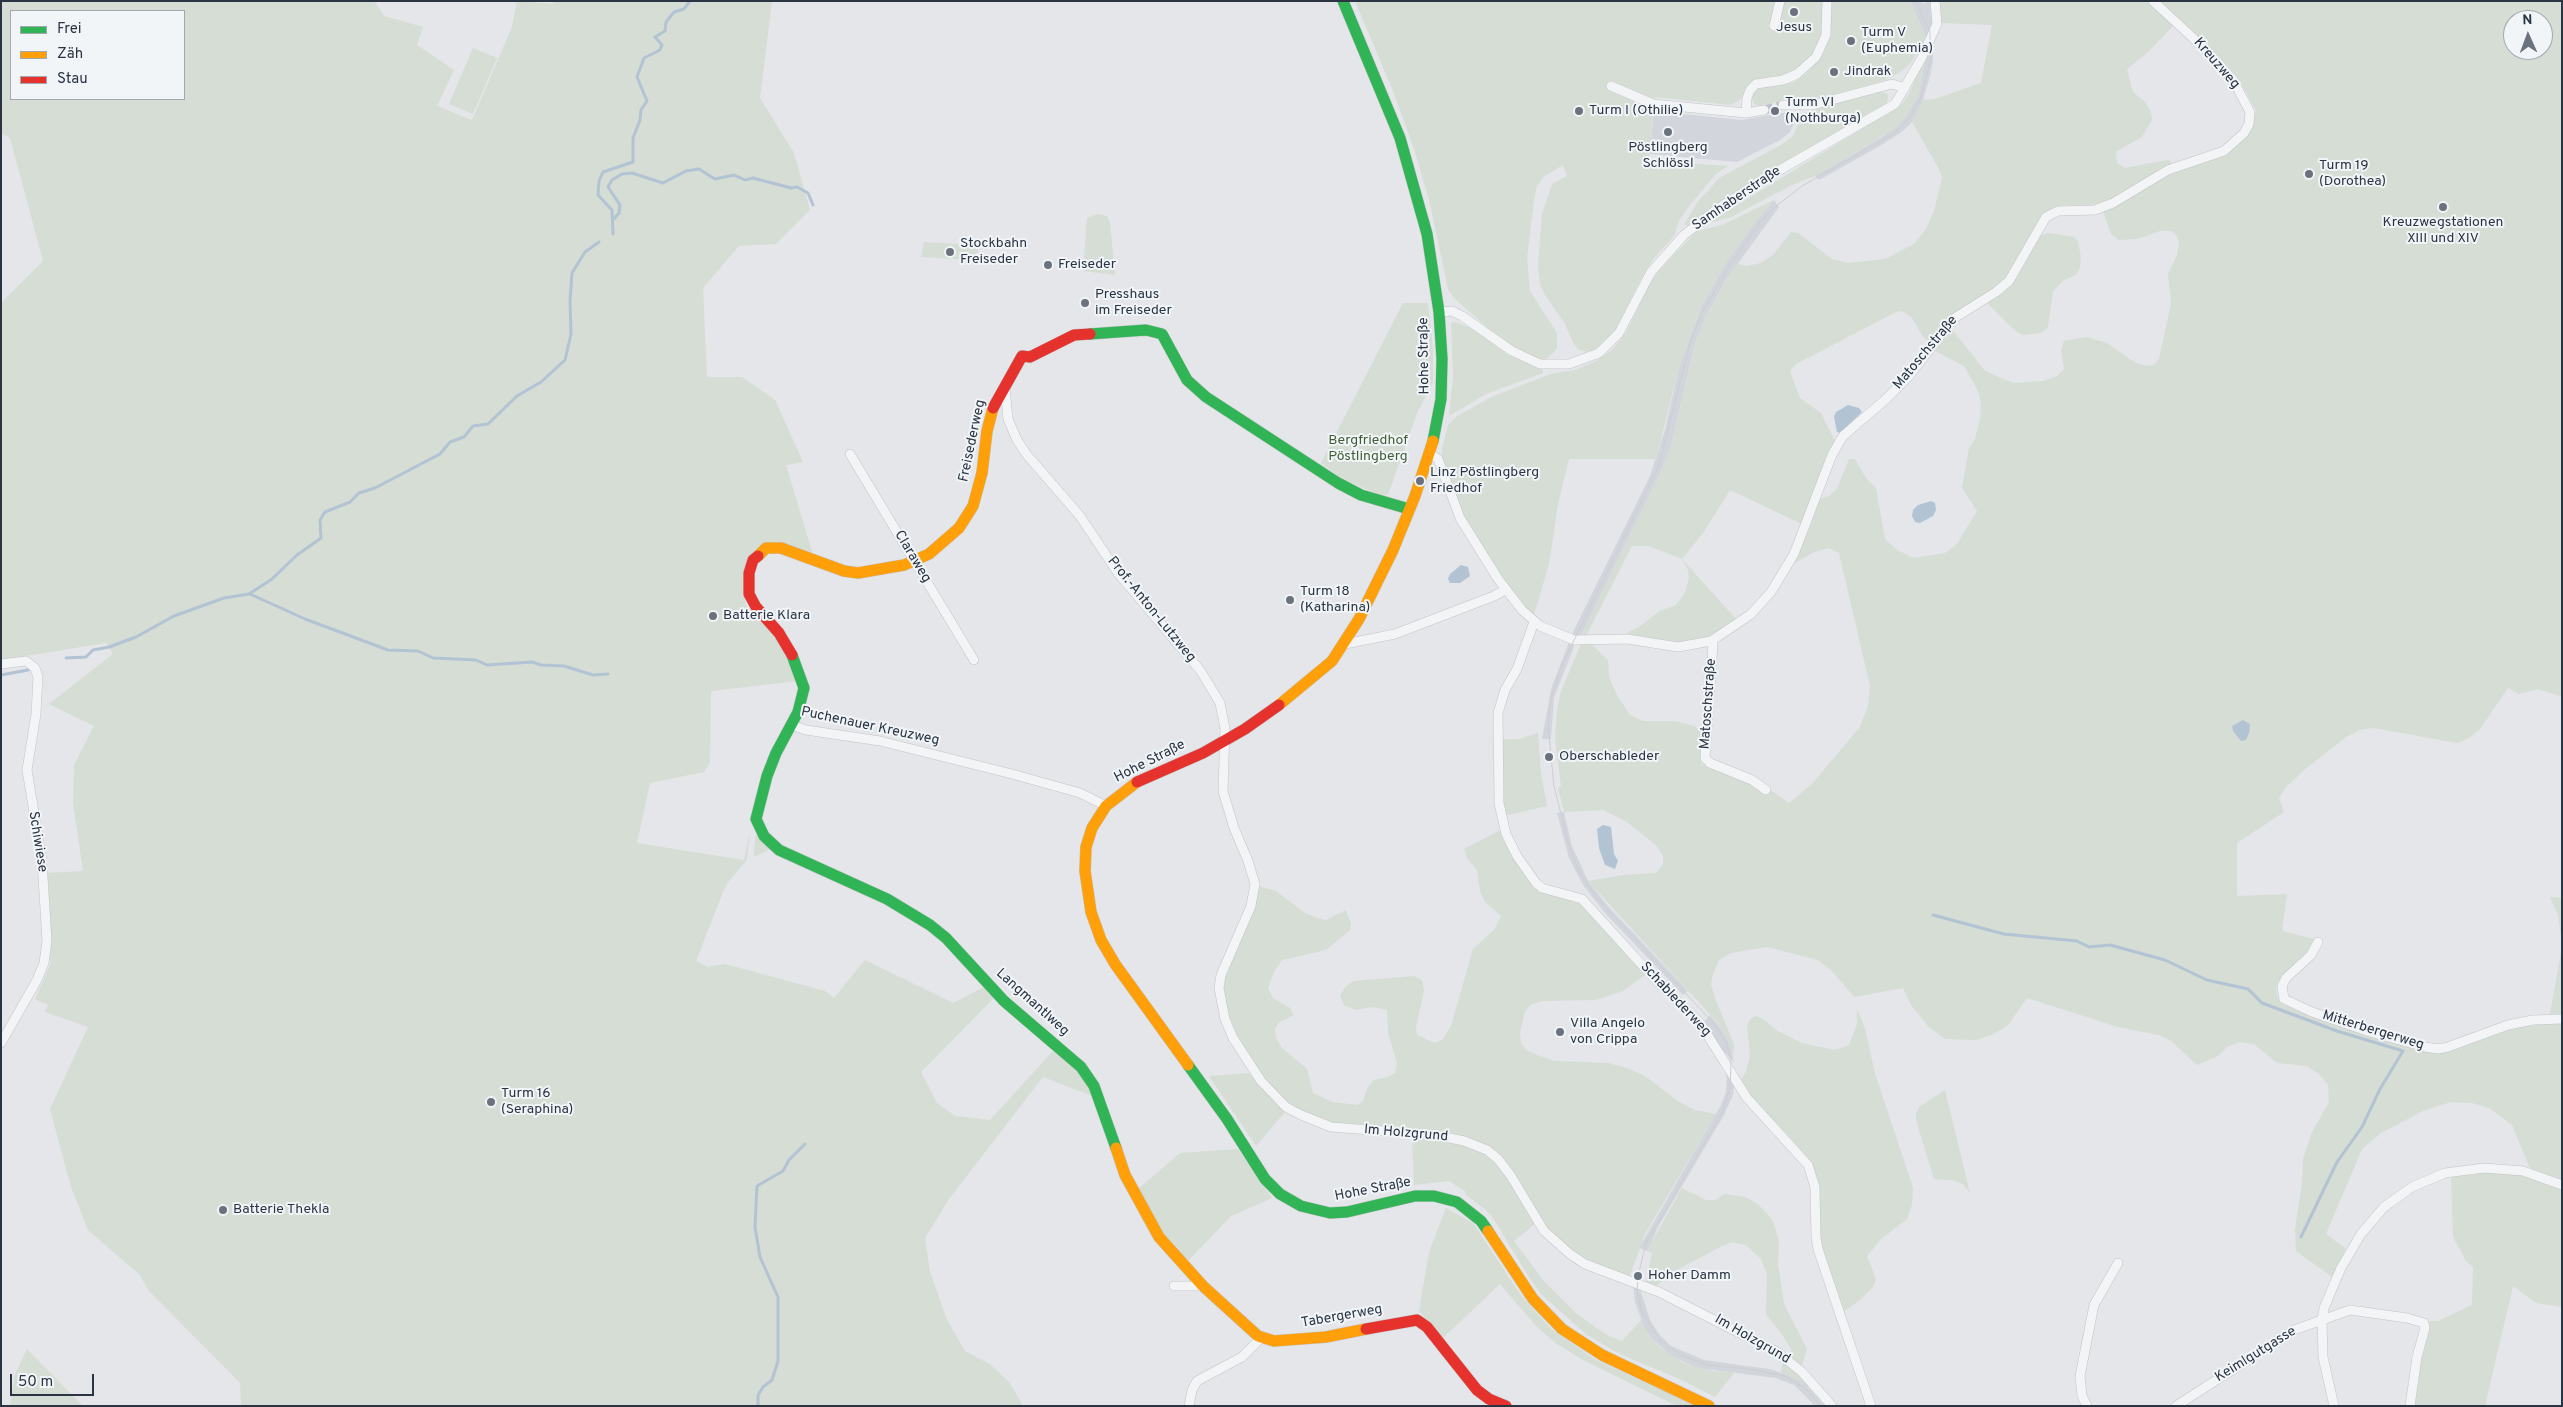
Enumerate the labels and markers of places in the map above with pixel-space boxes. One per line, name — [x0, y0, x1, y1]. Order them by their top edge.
marker: Jesus — [1788, 6, 1800, 18]
place label: Jesus — [1776, 20, 1812, 36]
place label: Turm V (Euphemia) — [1861, 25, 1933, 58]
marker: Turm V (Euphemia) — [1845, 35, 1857, 47]
place label: Jindrak — [1844, 64, 1891, 80]
marker: Jindrak — [1828, 66, 1840, 78]
place label: Turm VI (Nothburga) — [1785, 95, 1861, 128]
place label: Turm I (Othilie) — [1589, 103, 1683, 119]
marker: Turm I (Othilie) — [1573, 105, 1585, 117]
marker: Turm VI (Nothburga) — [1769, 105, 1781, 117]
marker: Pöstlingberg Schlössl — [1662, 126, 1674, 138]
place label: Pöstlingberg Schlössl — [1628, 140, 1708, 172]
place label: Turm 19 (Dorothea) — [2319, 158, 2386, 190]
marker: Turm 19 (Dorothea) — [2303, 168, 2315, 180]
marker: Kreuzwegstationen XIII und XIV — [2437, 201, 2449, 213]
place label: Kreuzwegstationen XIII und XIV — [2383, 215, 2503, 248]
place label: Stockbahn Freiseder — [960, 236, 1027, 268]
marker: Stockbahn Freiseder — [944, 246, 956, 258]
place label: Freiseder — [1058, 257, 1116, 273]
marker: Freiseder — [1042, 259, 1054, 271]
place label: Presshaus im Freiseder — [1095, 287, 1172, 320]
marker: Presshaus im Freiseder — [1079, 297, 1091, 309]
place label: Linz Pöstlingberg Friedhof — [1430, 465, 1539, 498]
marker: Linz Pöstlingberg Friedhof — [1414, 475, 1426, 487]
place label: Turm 18 (Katharina) — [1300, 584, 1370, 616]
marker: Turm 18 (Katharina) — [1284, 594, 1296, 606]
place label: Batterie Klara — [723, 608, 810, 624]
marker: Batterie Klara — [707, 610, 719, 622]
place label: Oberschableder — [1559, 749, 1659, 765]
marker: Oberschableder — [1543, 751, 1555, 763]
place label: Villa Angelo von Crippa — [1570, 1016, 1645, 1048]
marker: Villa Angelo von Crippa — [1554, 1026, 1566, 1038]
place label: Turm 16 (Seraphina) — [501, 1086, 573, 1118]
marker: Turm 16 (Seraphina) — [485, 1096, 497, 1108]
place label: Batterie Thekla — [233, 1202, 329, 1218]
marker: Batterie Thekla — [217, 1204, 229, 1216]
place label: Hoher Damm — [1648, 1268, 1731, 1284]
marker: Hoher Damm — [1632, 1270, 1644, 1282]

